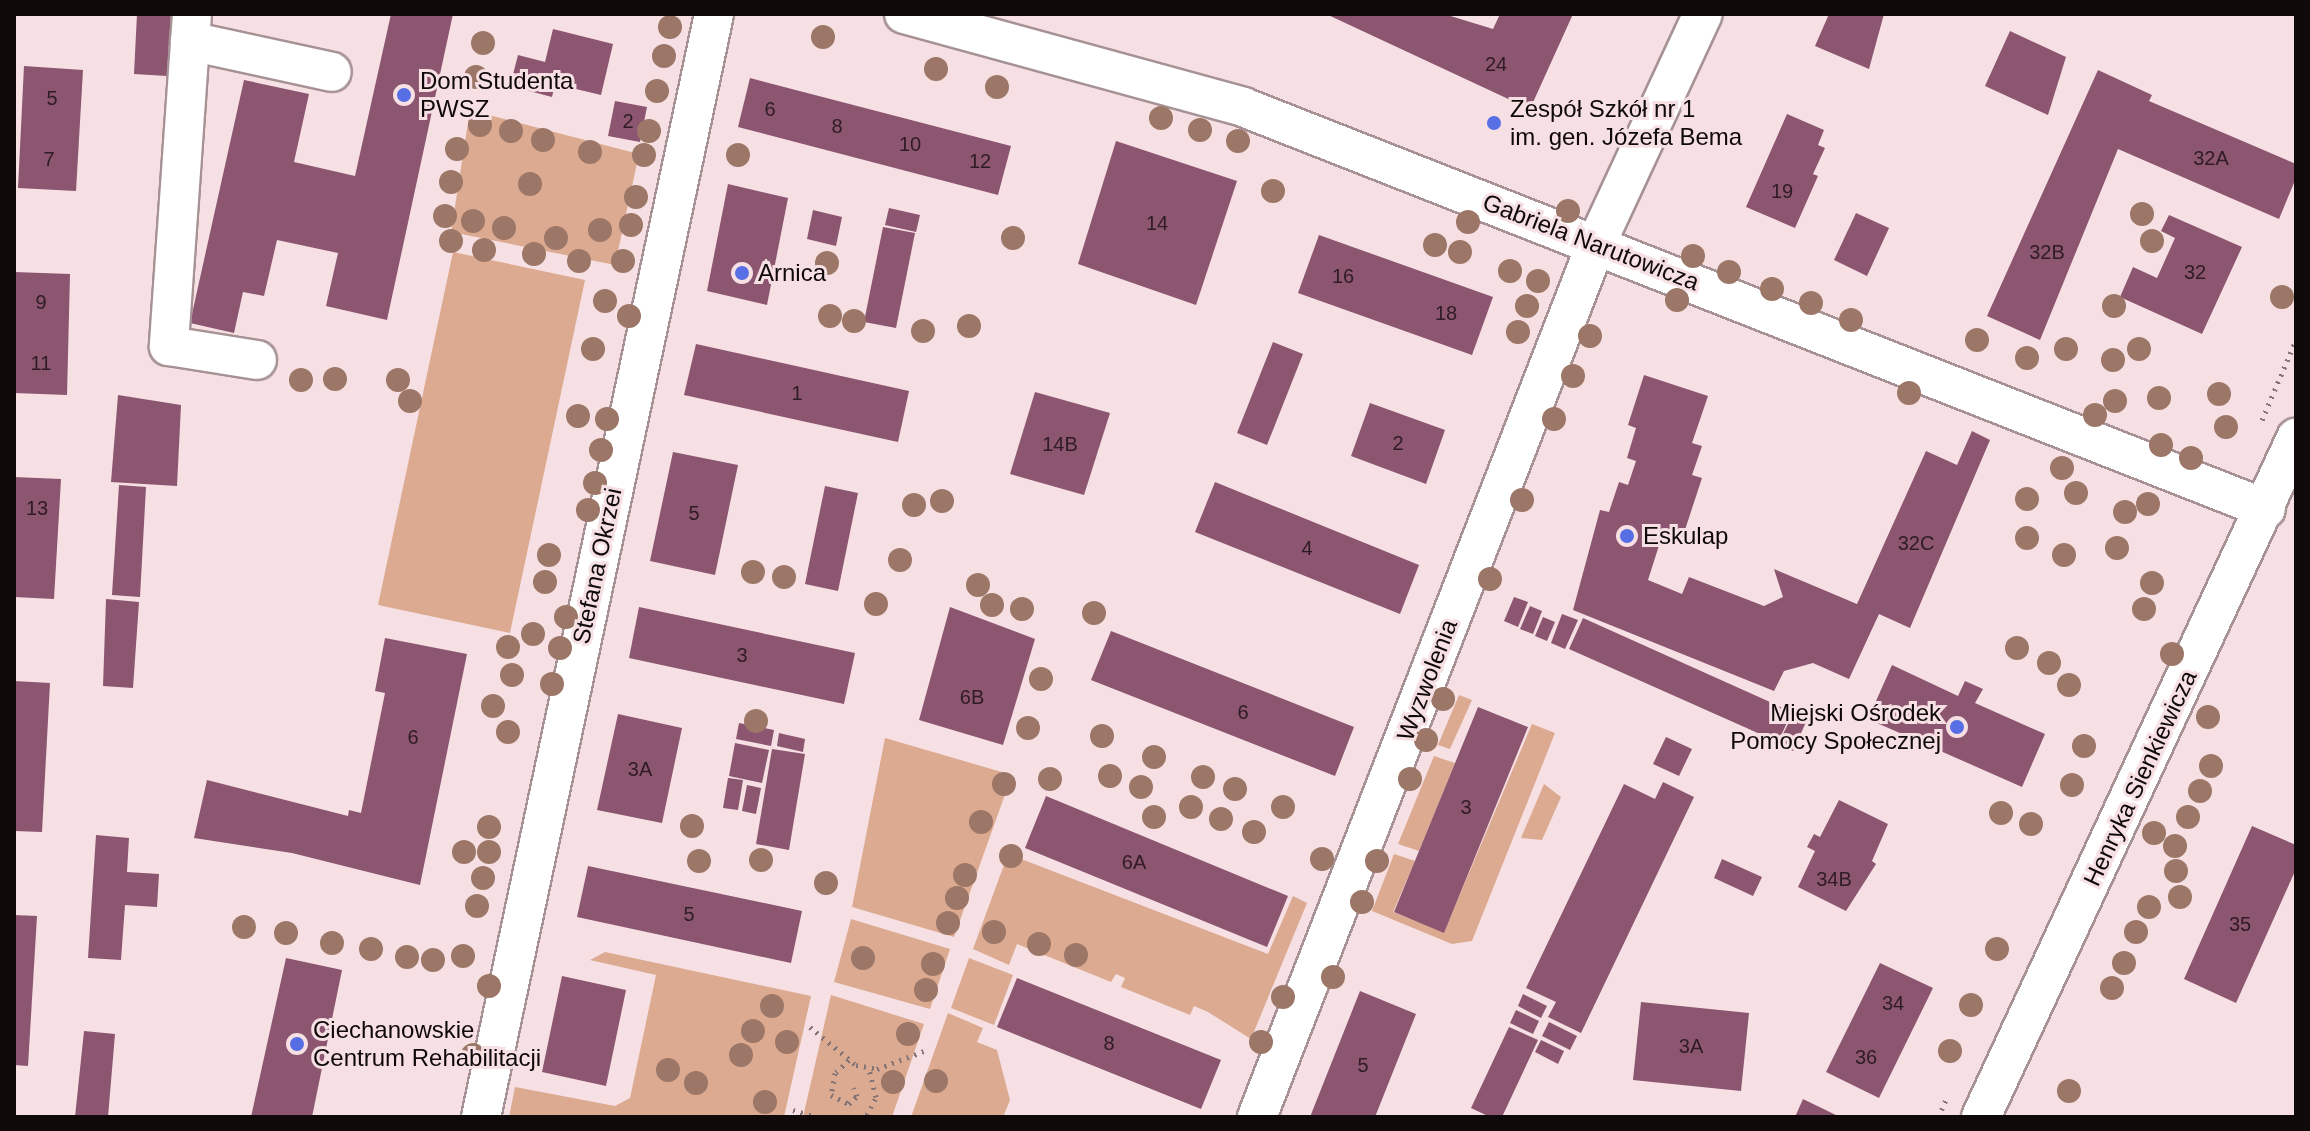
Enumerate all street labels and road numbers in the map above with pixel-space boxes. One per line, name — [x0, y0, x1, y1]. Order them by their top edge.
street label: Gabriela Narutowicza — [1479, 187, 1703, 297]
street label: Stefana Okrzei — [566, 485, 628, 647]
street label: Wyzwolenia — [1391, 615, 1463, 745]
street label: Henryka Sienkiewicza — [2077, 666, 2203, 890]

